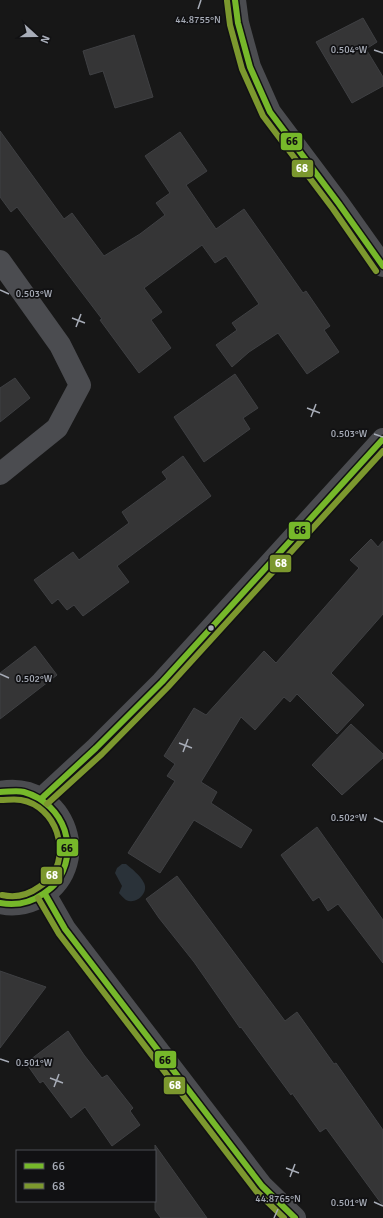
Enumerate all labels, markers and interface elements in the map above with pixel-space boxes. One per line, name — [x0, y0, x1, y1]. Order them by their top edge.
text: 44.8755°N — [175, 14, 221, 26]
north arrow — [16, 16, 56, 56]
text: N — [37, 34, 52, 45]
text: 0.504°W — [331, 44, 368, 56]
line badge: 66 — [280, 132, 303, 151]
text: 66 — [286, 135, 298, 148]
line badge: 68 — [291, 159, 314, 178]
text: 68 — [296, 162, 308, 175]
text: 0.503°W — [16, 288, 53, 300]
text: 0.503°W — [331, 428, 368, 440]
line badge: 66 — [288, 521, 311, 540]
text: 66 — [294, 524, 306, 537]
line badge: 68 — [269, 554, 292, 573]
text: 68 — [275, 557, 287, 570]
unlabelled marker — [206, 623, 216, 633]
text: 0.502°W — [16, 673, 53, 685]
text: 0.502°W — [331, 812, 368, 824]
line badge: 66 — [56, 838, 79, 857]
text: 66 — [61, 842, 73, 855]
line badge: 68 — [40, 866, 63, 885]
text: 68 — [46, 869, 58, 882]
line badge: 66 — [154, 1050, 177, 1069]
text: 66 — [159, 1054, 171, 1067]
text: 0.501°W — [16, 1057, 53, 1069]
line badge: 68 — [163, 1076, 186, 1095]
text: 68 — [169, 1079, 181, 1092]
legend — [16, 1150, 156, 1202]
text: 66 — [52, 1159, 65, 1174]
text: 68 — [52, 1179, 65, 1194]
text: 44.8765°N — [255, 1193, 301, 1205]
text: 0.501°W — [331, 1197, 368, 1209]

